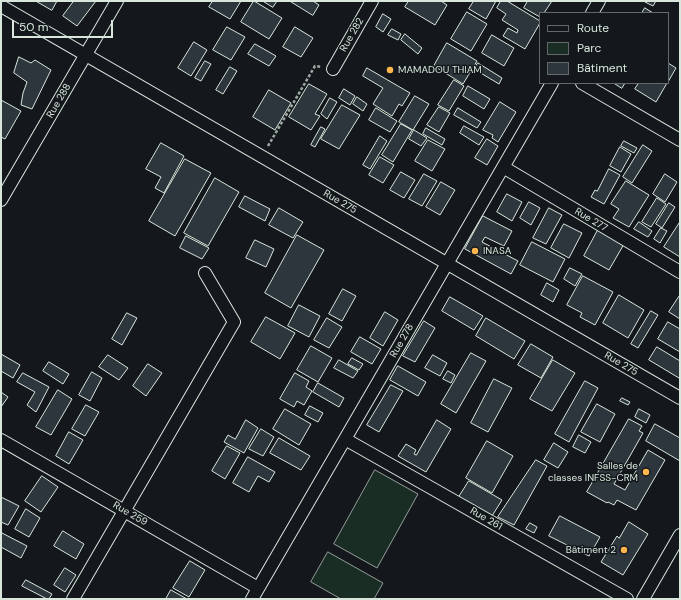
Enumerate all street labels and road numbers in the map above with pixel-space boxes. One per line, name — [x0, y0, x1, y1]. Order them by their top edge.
street label: Rue 282 — [337, 16, 367, 54]
street label: Rue 288 — [44, 82, 74, 120]
street label: Rue 275 — [321, 188, 359, 216]
street label: Rue 277 — [572, 206, 610, 234]
street label: Rue 278 — [388, 322, 416, 360]
street label: Rue 275 — [602, 350, 640, 378]
street label: Rue 259 — [111, 499, 149, 529]
street label: Rue 261 — [468, 505, 504, 533]

